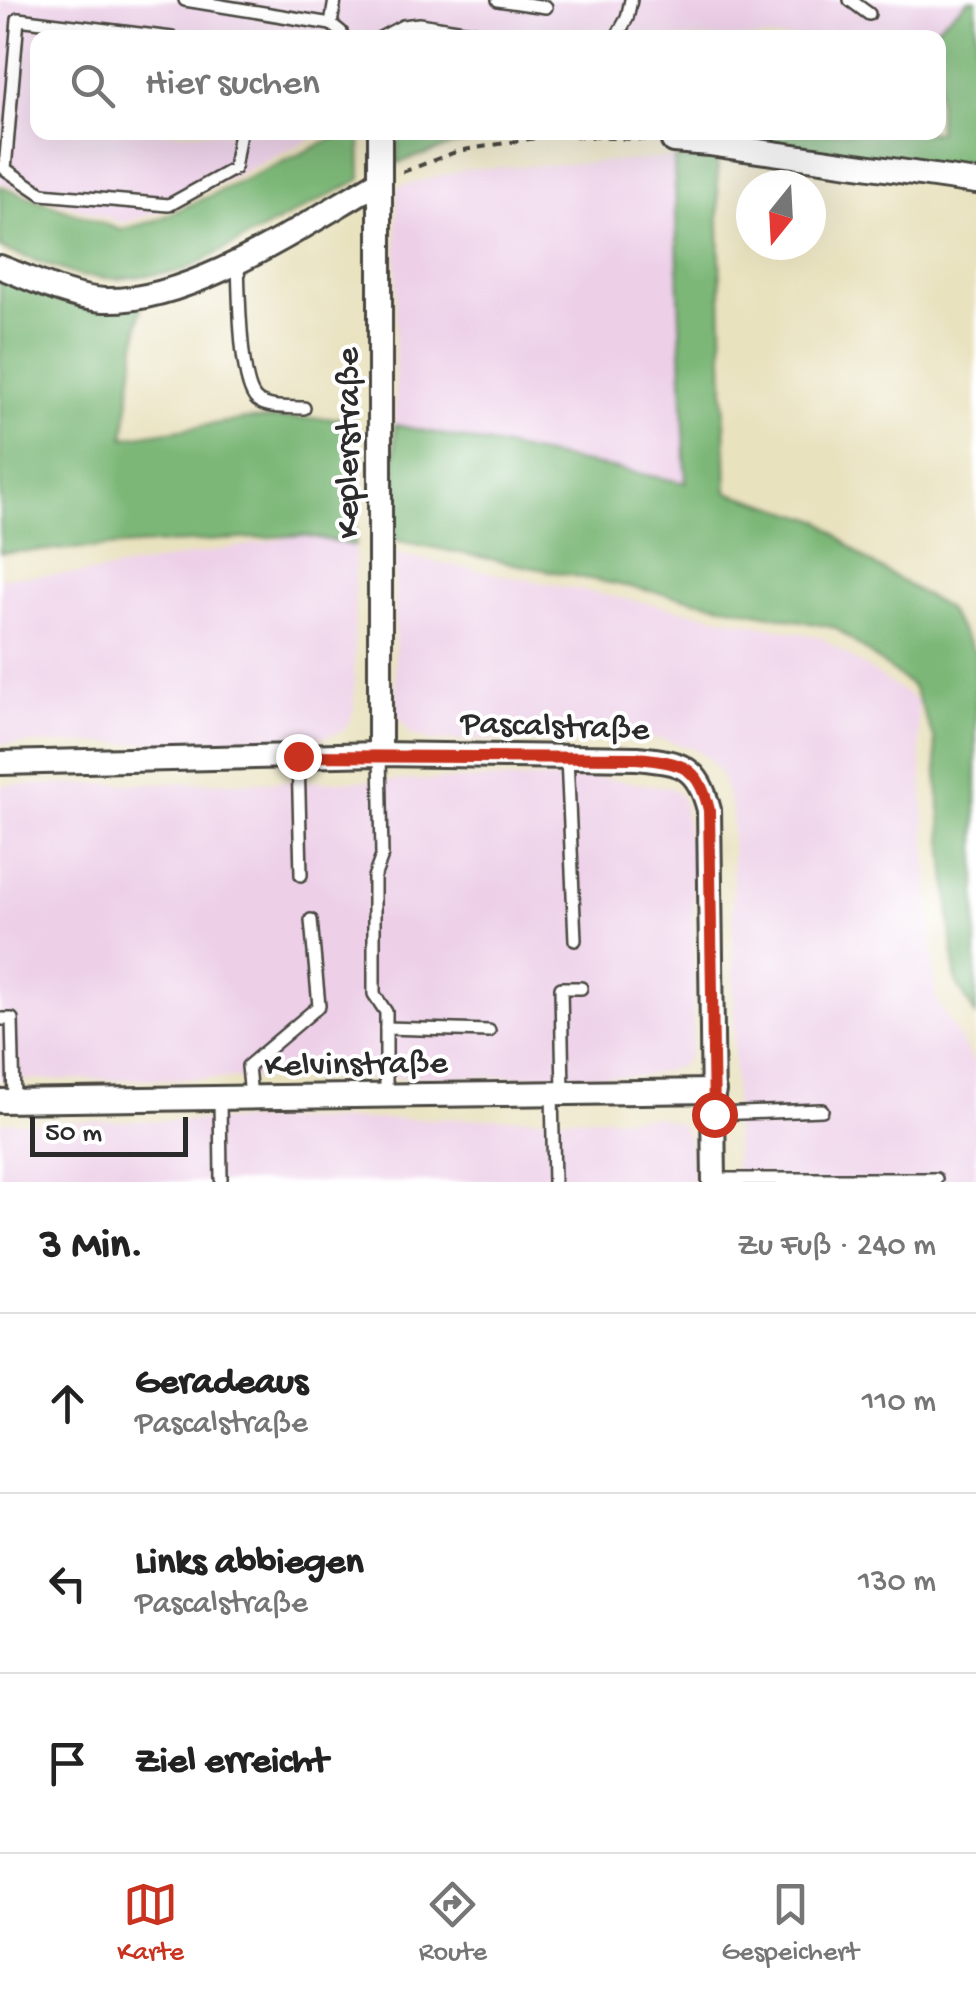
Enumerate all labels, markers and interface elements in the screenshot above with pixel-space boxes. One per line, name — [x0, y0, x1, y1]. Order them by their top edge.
search box — [30, 30, 946, 140]
icon: search — [65, 58, 120, 113]
text: Hier suchen — [145, 63, 320, 107]
north arrow — [736, 170, 826, 260]
street label: Keplerstraße — [330, 347, 371, 539]
street label: Pascalstraße — [459, 705, 651, 752]
route end — [276, 734, 322, 780]
street label: Kelvinstraße — [264, 1044, 449, 1089]
route start — [692, 1092, 738, 1138]
scale bar — [30, 1112, 188, 1156]
text: 50 m — [45, 1118, 102, 1151]
text: 3 Min. — [40, 1223, 143, 1272]
text: Zu Fuß · 240 m — [737, 1228, 936, 1266]
text: Geradeaus — [135, 1362, 308, 1406]
icon: ahead — [40, 1376, 95, 1431]
text: 110 m — [862, 1384, 936, 1422]
text: Pascalstraße — [135, 1406, 308, 1444]
text: Links abbiegen — [135, 1542, 363, 1586]
icon: left — [40, 1556, 95, 1611]
text: 130 m — [858, 1564, 936, 1602]
text: Pascalstraße — [135, 1586, 308, 1624]
icon: arrive — [40, 1736, 95, 1791]
text: Ziel erreicht — [135, 1741, 328, 1785]
tab: Karte — [117, 1877, 184, 1970]
tab: Route — [419, 1877, 487, 1970]
tab: Gespeichert — [722, 1877, 859, 1970]

